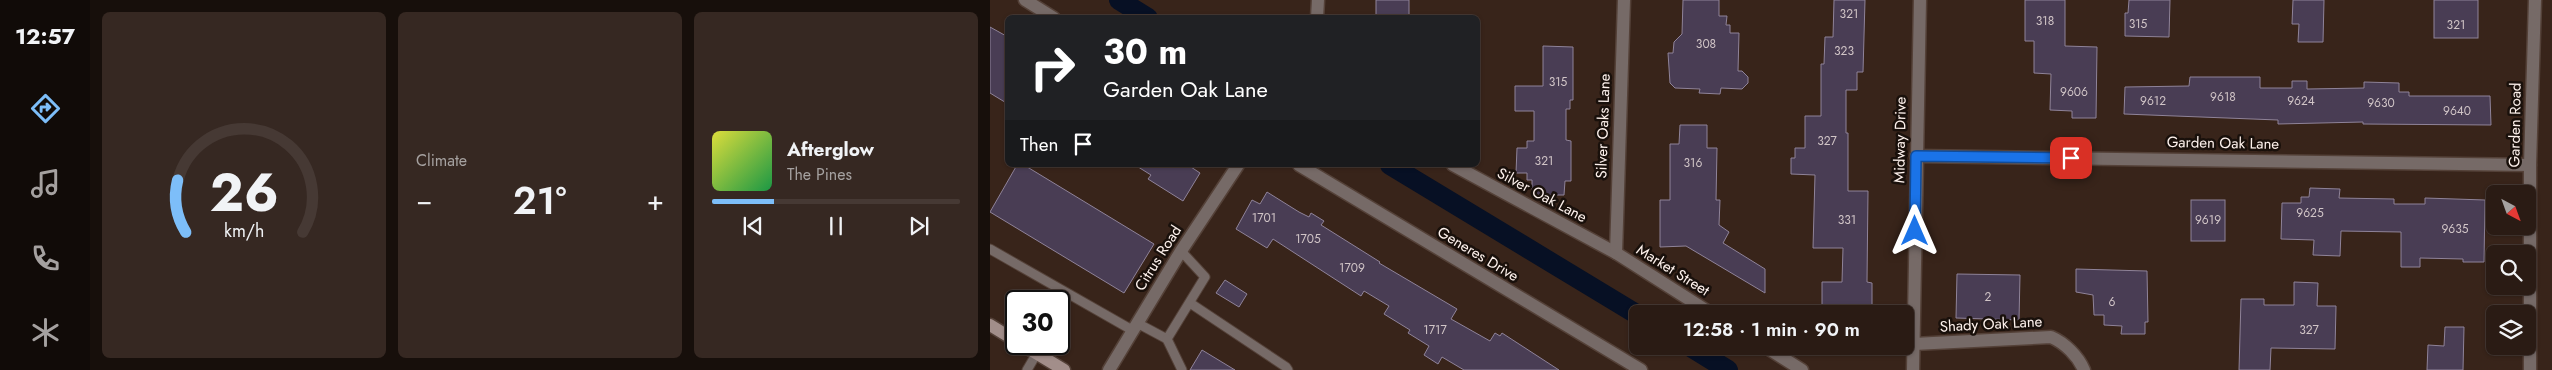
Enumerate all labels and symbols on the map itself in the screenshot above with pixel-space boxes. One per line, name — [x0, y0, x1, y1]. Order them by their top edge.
house number: 321 — [1840, 5, 1858, 23]
house number: 318 — [2036, 12, 2054, 30]
house number: 315 — [2129, 15, 2148, 33]
house number: 321 — [2447, 16, 2465, 34]
house number: 308 — [1696, 35, 1716, 53]
house number: 323 — [1834, 42, 1854, 60]
house number: 315 — [1549, 73, 1568, 91]
street label: Silver Oaks Lane — [1590, 73, 1616, 179]
street label: Garden Road — [2503, 82, 2527, 168]
house number: 9606 — [2060, 83, 2088, 101]
house number: 9618 — [2210, 88, 2236, 106]
house number: 9612 — [2140, 92, 2166, 110]
house number: 9624 — [2287, 92, 2315, 110]
house number: 9630 — [2367, 94, 2395, 112]
street label: Midway Drive — [1888, 96, 1912, 183]
house number: 9640 — [2443, 102, 2471, 120]
street label: Garden Oak Lane — [2167, 131, 2280, 155]
house number: 327 — [1817, 132, 1838, 150]
pin — [2050, 137, 2092, 179]
house number: 321 — [1535, 152, 1553, 170]
house number: 316 — [1684, 154, 1703, 172]
street label: Silver Oak Lane — [1493, 162, 1591, 228]
north arrow — [2486, 185, 2536, 235]
position arrow — [1888, 204, 1940, 256]
house number: 9625 — [2296, 204, 2324, 222]
house number: 1701 — [1252, 209, 1276, 227]
house number: 331 — [1838, 211, 1856, 229]
house number: 9619 — [2195, 211, 2221, 229]
house number: 9635 — [2441, 220, 2469, 238]
street label: Citrus Road — [1129, 221, 1187, 295]
street label: Generes Drive — [1433, 221, 1523, 287]
house number: 1705 — [1295, 230, 1321, 248]
street label: Market Street — [1632, 239, 1714, 301]
house number: 1709 — [1339, 259, 1365, 277]
house number: 2 — [1985, 288, 1992, 306]
speed limit sign: 30 — [1005, 290, 1070, 355]
house number: 6 — [2109, 293, 2116, 311]
street label: Shady Oak Lane — [1939, 310, 2043, 338]
house number: 1717 — [1423, 321, 1447, 339]
house number: 327 — [2299, 321, 2320, 339]

